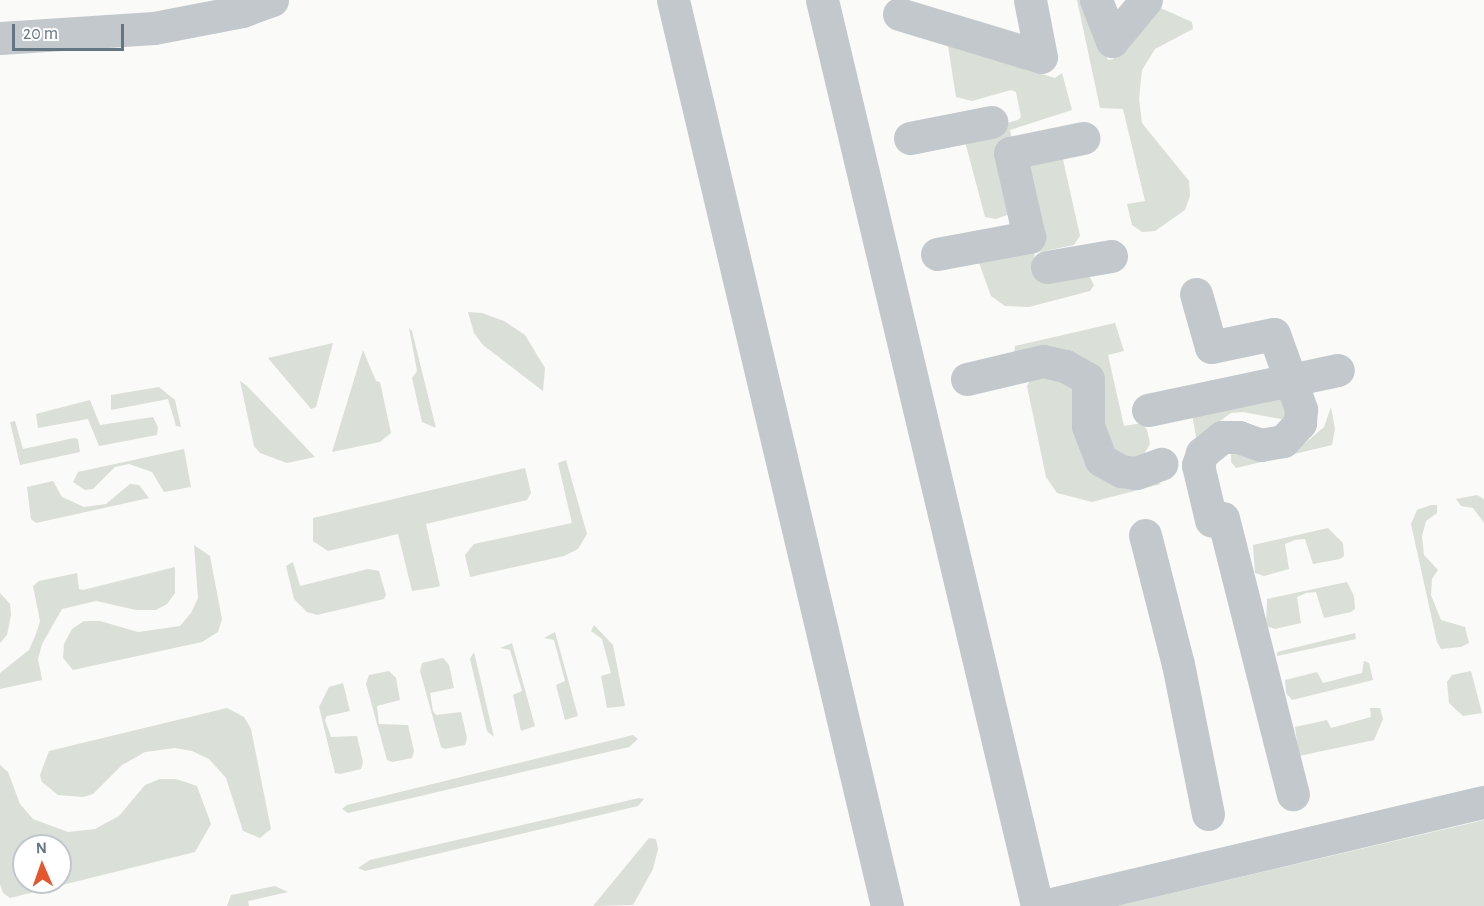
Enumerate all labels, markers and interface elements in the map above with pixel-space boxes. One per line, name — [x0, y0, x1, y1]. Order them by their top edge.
scale bar — [15, 12, 128, 50]
text: 20 m — [23, 25, 58, 43]
north arrow — [12, 834, 72, 894]
text: N — [36, 840, 47, 856]

